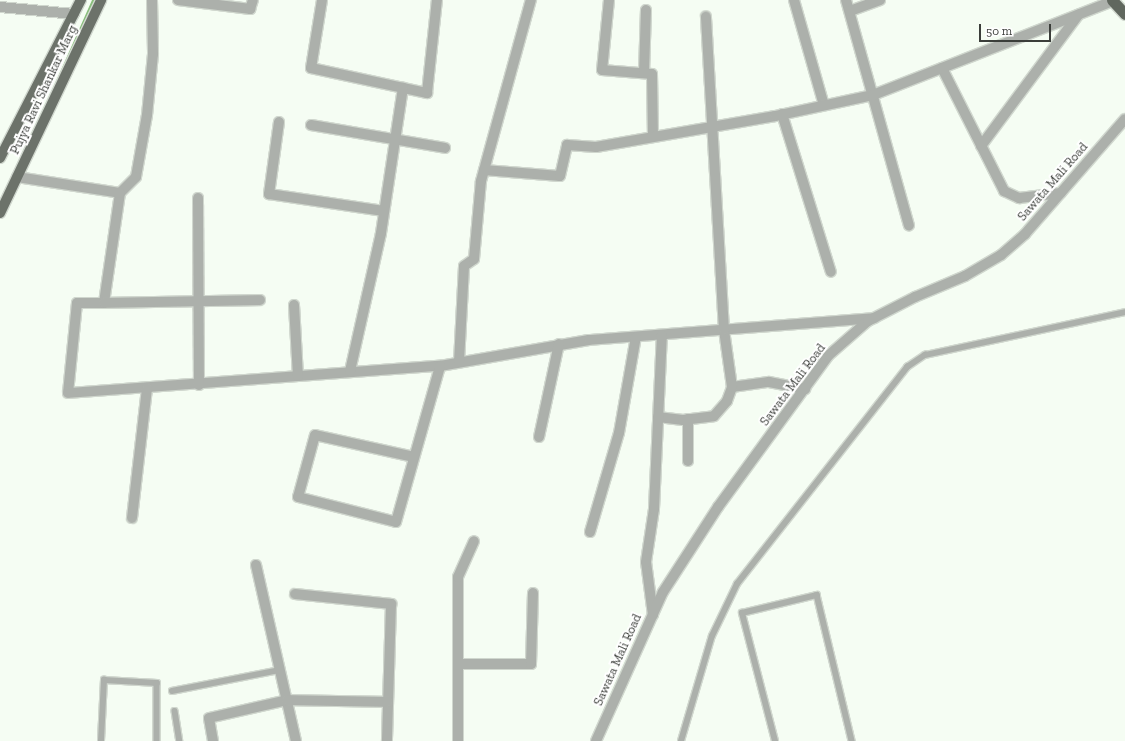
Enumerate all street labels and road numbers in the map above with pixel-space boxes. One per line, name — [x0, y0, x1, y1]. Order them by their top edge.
street label: Pujya Ravi Shankar Marg — [7, 23, 81, 157]
street label: Sawata Mali Road — [1015, 140, 1091, 224]
street label: Sawata Mali Road — [757, 341, 829, 429]
street label: Sawata Mali Road — [591, 612, 645, 708]

